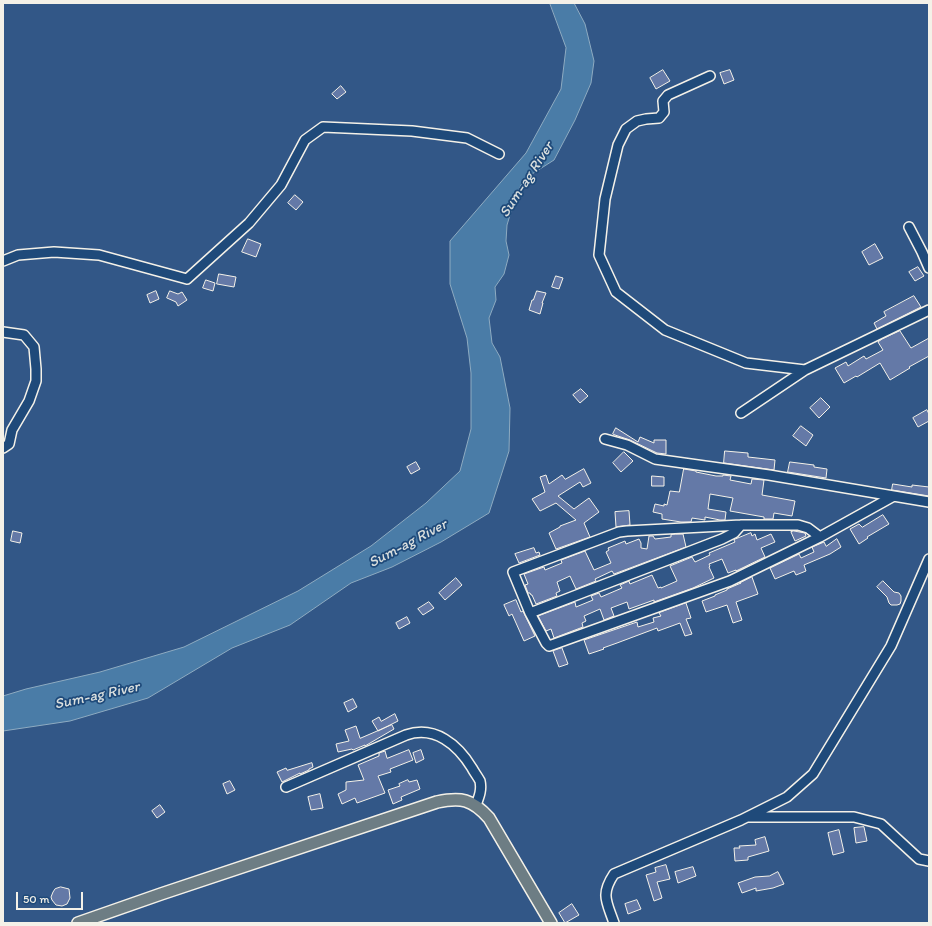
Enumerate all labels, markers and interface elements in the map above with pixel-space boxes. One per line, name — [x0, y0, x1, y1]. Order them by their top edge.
water label: Sum-ag River — [496, 139, 558, 221]
water label: Sum-ag River — [366, 516, 450, 572]
water label: Sum-ag River — [53, 678, 141, 714]
scale bar — [18, 884, 85, 910]
text: 50 m — [23, 892, 49, 906]

